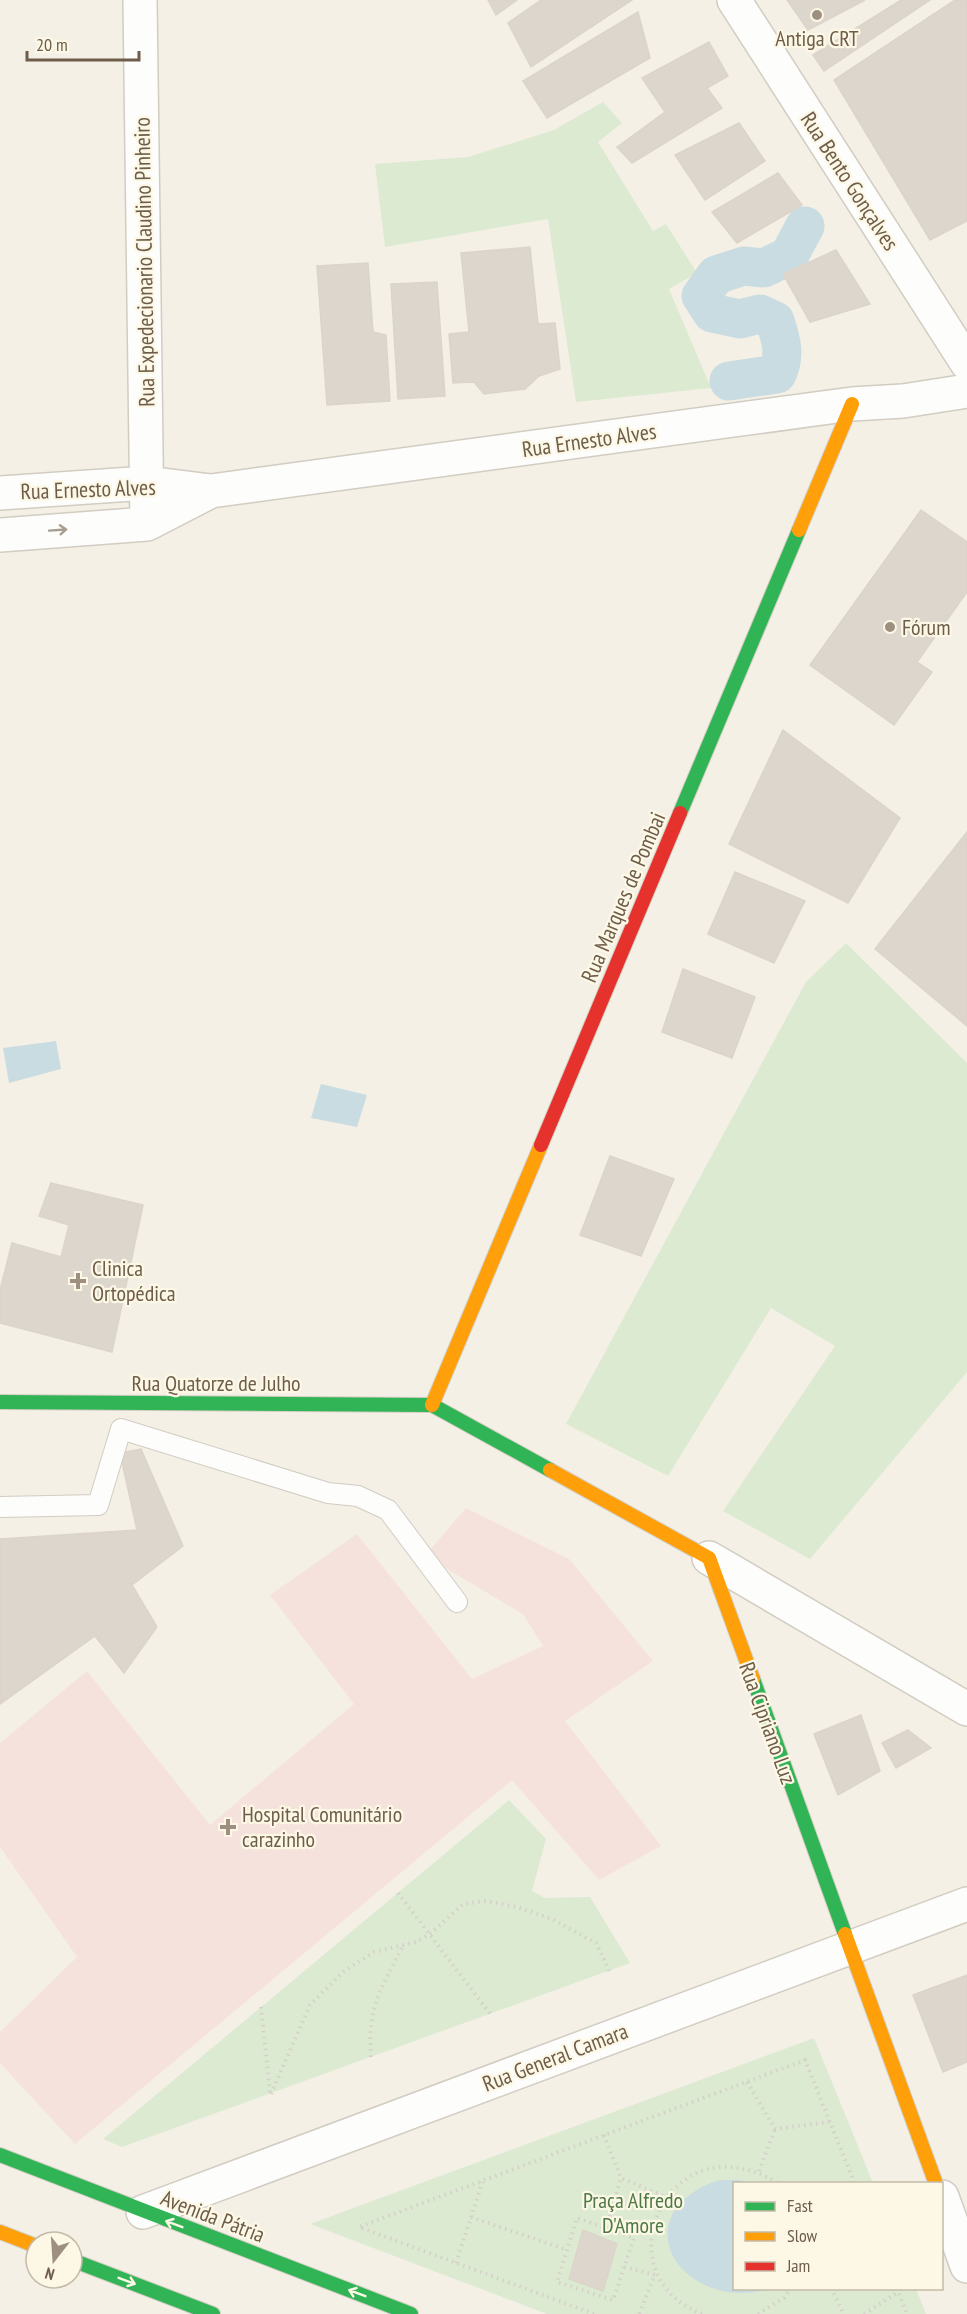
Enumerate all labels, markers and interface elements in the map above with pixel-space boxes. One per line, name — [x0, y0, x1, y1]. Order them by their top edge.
marker: Antiga CRT — [810, 8, 824, 22]
scale bar — [27, 24, 140, 62]
place label: Antiga CRT — [775, 24, 859, 52]
text: 20 m — [36, 33, 68, 56]
street label: Rua Bento Gonçalves — [795, 106, 905, 256]
street label: Rua Expedecionario Claudino Pinheiro — [127, 117, 161, 407]
street label: Rua Ernesto Alves — [520, 417, 658, 463]
street label: Rua Ernesto Alves — [20, 473, 156, 505]
one-way arrow — [48, 524, 68, 535]
place label: Fórum — [902, 613, 951, 641]
marker: Fórum — [883, 620, 897, 634]
street label: Rua Marques de Pombai — [575, 808, 671, 986]
place label: Clinica Ortopédica — [92, 1254, 176, 1307]
marker: Clinica Ortopédica — [69, 1272, 87, 1290]
street label: Rua Quatorze de Julho — [131, 1369, 301, 1397]
street label: Rua Cipriano Luz — [733, 1658, 803, 1788]
place label: Hospital Comunitário carazinho — [242, 1800, 402, 1853]
marker: Hospital Comunitário carazinho — [219, 1818, 237, 1836]
street label: Rua General Camara — [478, 2016, 632, 2098]
legend — [733, 2182, 943, 2290]
street label: Avenida Pátria — [157, 2183, 269, 2249]
park label: Praça Alfredo D'Amore — [583, 2186, 683, 2239]
text: Fast — [787, 2194, 813, 2217]
one-way arrow — [166, 2218, 184, 2229]
text: Slow — [787, 2224, 818, 2247]
north arrow — [24, 2230, 84, 2290]
text: Jam — [786, 2254, 810, 2277]
text: N — [43, 2264, 57, 2285]
one-way arrow — [117, 2277, 135, 2288]
one-way arrow — [348, 2287, 367, 2298]

